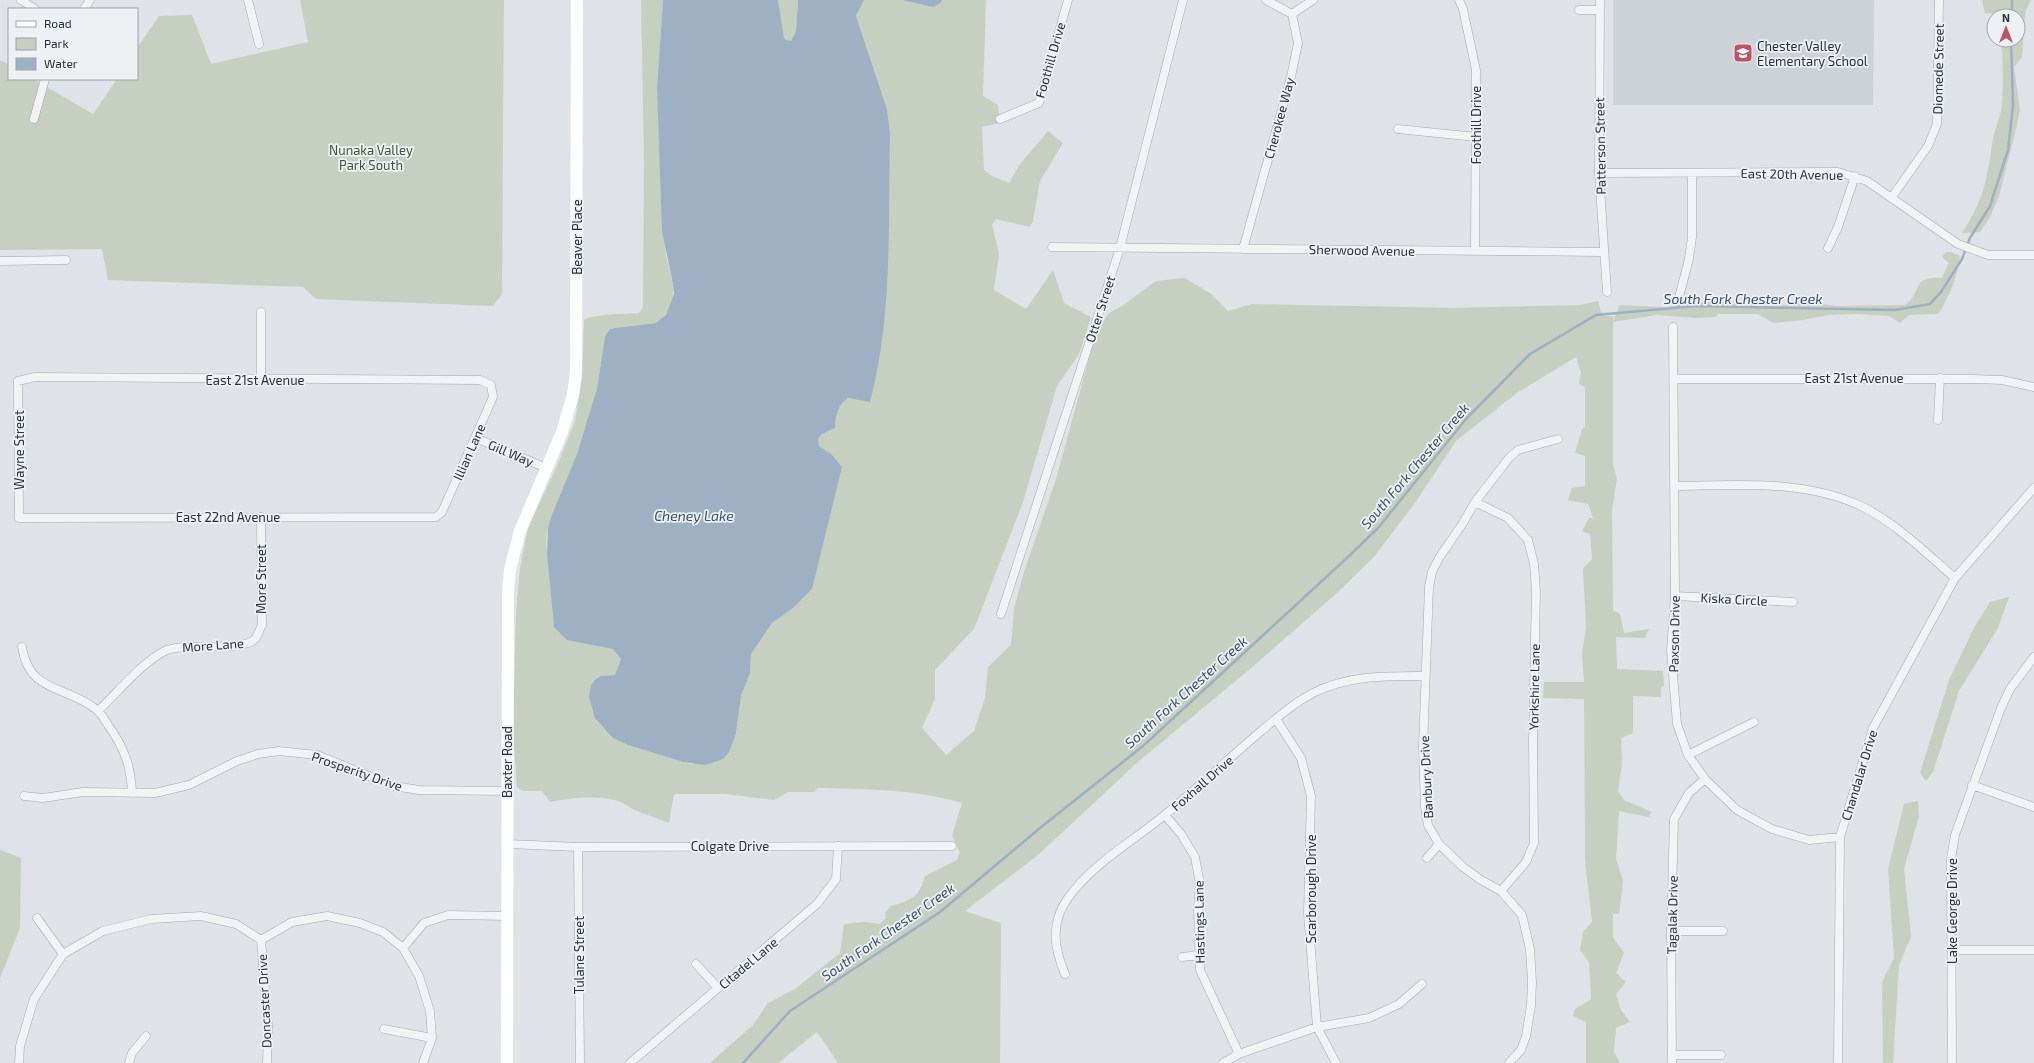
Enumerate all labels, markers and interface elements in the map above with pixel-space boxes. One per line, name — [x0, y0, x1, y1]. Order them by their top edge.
legend — [8, 8, 138, 80]
north arrow — [1986, 8, 2026, 48]
text: N — [2002, 11, 2010, 24]
text: Road — [44, 16, 72, 30]
street label: Foothill Drive — [1031, 20, 1069, 100]
street label: Diomede Street — [1929, 23, 1947, 115]
text: Park — [44, 36, 69, 50]
place label: Chester Valley Elementary School — [1757, 38, 1868, 69]
school or university icon: Chester Valley Elementary School — [1732, 42, 1754, 64]
text: Water — [44, 56, 78, 70]
street label: Cherokee Way — [1260, 75, 1298, 160]
street label: Foothill Drive — [1468, 86, 1484, 164]
street label: Patterson Street — [1591, 97, 1609, 195]
park label: Nunaka Valley Park South — [329, 142, 413, 173]
street label: East 20th Avenue — [1741, 165, 1843, 183]
street label: Beaver Place — [569, 199, 585, 275]
street label: Sherwood Avenue — [1309, 241, 1415, 259]
street label: Otter Street — [1082, 273, 1118, 345]
water label: South Fork Chester Creek — [1664, 290, 1822, 307]
street label: East 21st Avenue — [1804, 370, 1904, 386]
street label: East 21st Avenue — [205, 372, 305, 388]
water label: South Fork Chester Creek — [1357, 399, 1472, 532]
street label: Wayne Street — [11, 410, 27, 490]
street label: Illian Lane — [449, 421, 489, 483]
street label: Gill Way — [486, 436, 536, 470]
water label: Cheney Lake — [654, 507, 734, 524]
street label: East 22nd Avenue — [176, 509, 280, 525]
street label: More Street — [253, 544, 269, 614]
street label: Kiska Circle — [1700, 589, 1768, 609]
street label: Paxson Drive — [1665, 595, 1683, 673]
water label: South Fork Chester Creek — [1121, 632, 1250, 751]
street label: More Lane — [181, 635, 245, 655]
street label: Yorkshire Lane — [1525, 644, 1543, 730]
street label: Baxter Road — [499, 726, 515, 798]
street label: Chandalar Drive — [1838, 728, 1880, 822]
street label: Banbury Drive — [1416, 735, 1436, 819]
street label: Prosperity Drive — [309, 748, 405, 794]
street label: Foxhall Drive — [1168, 752, 1236, 814]
street label: Scarborough Drive — [1303, 834, 1319, 944]
street label: Colgate Drive — [691, 838, 769, 854]
street label: Lake George Drive — [1944, 858, 1960, 964]
street label: Tagalak Drive — [1663, 875, 1681, 955]
water label: South Fork Chester Creek — [818, 879, 958, 984]
street label: Hastings Lane — [1190, 880, 1208, 964]
street label: Tulane Street — [571, 916, 587, 994]
street label: Citadel Lane — [715, 934, 781, 992]
street label: Doncaster Drive — [254, 953, 274, 1049]

